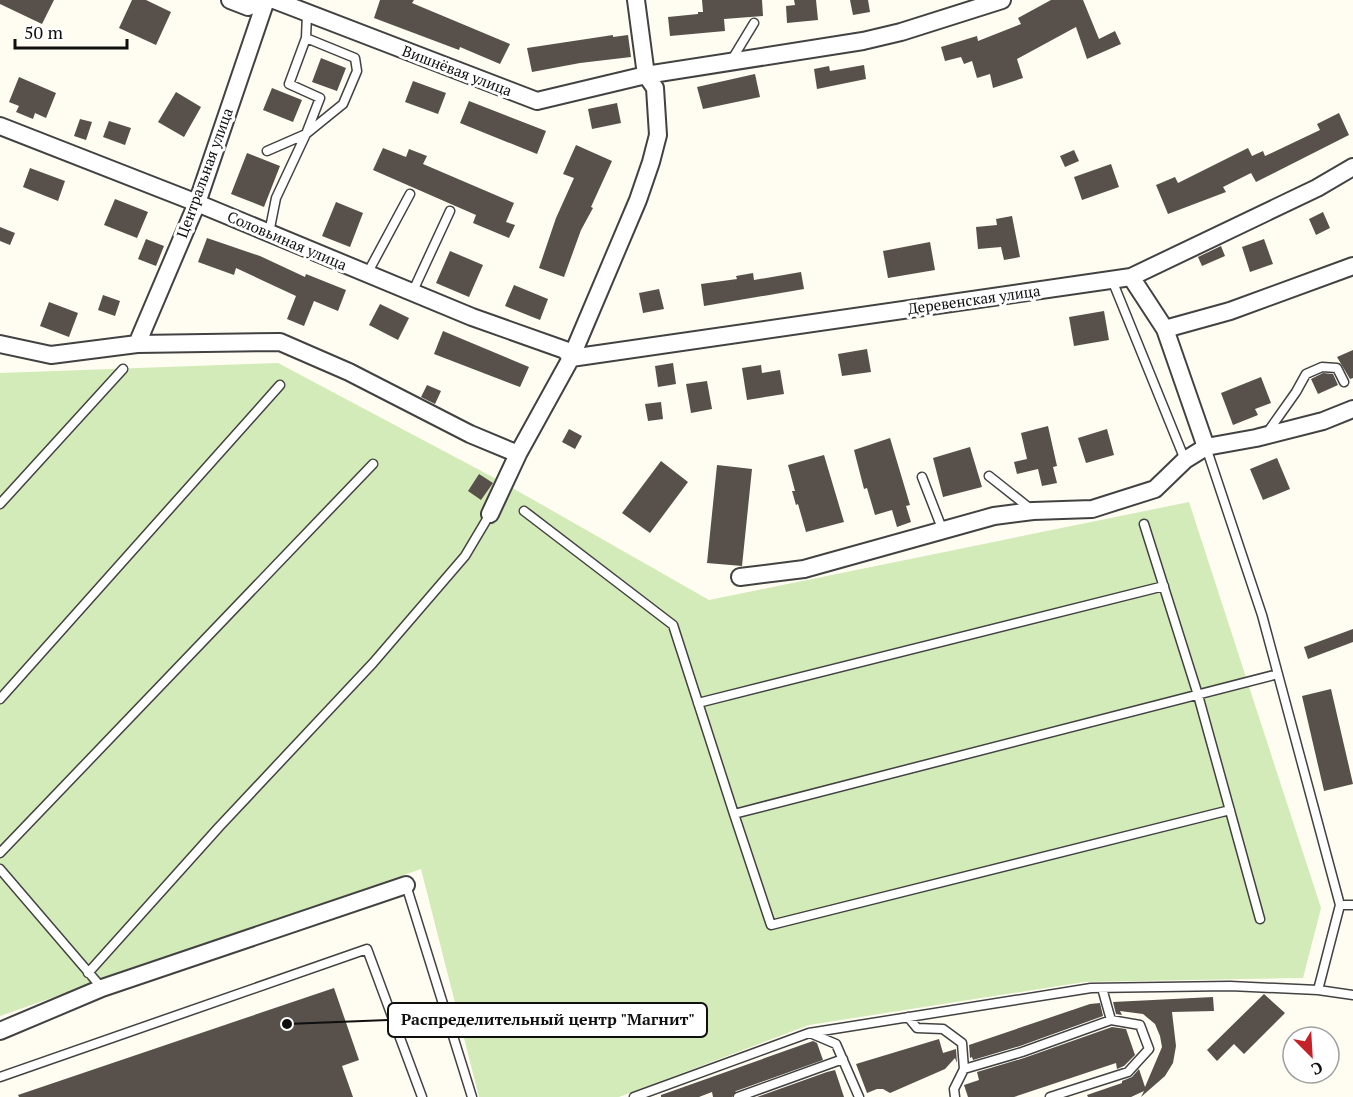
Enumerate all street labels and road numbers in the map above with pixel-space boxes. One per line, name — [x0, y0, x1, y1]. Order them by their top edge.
street label: Вишнёвая улица — [400, 40, 516, 100]
street label: Центральная улица — [171, 105, 237, 240]
street label: Соловьиная улица — [225, 206, 351, 274]
street label: Деревенская улица — [906, 280, 1042, 318]

